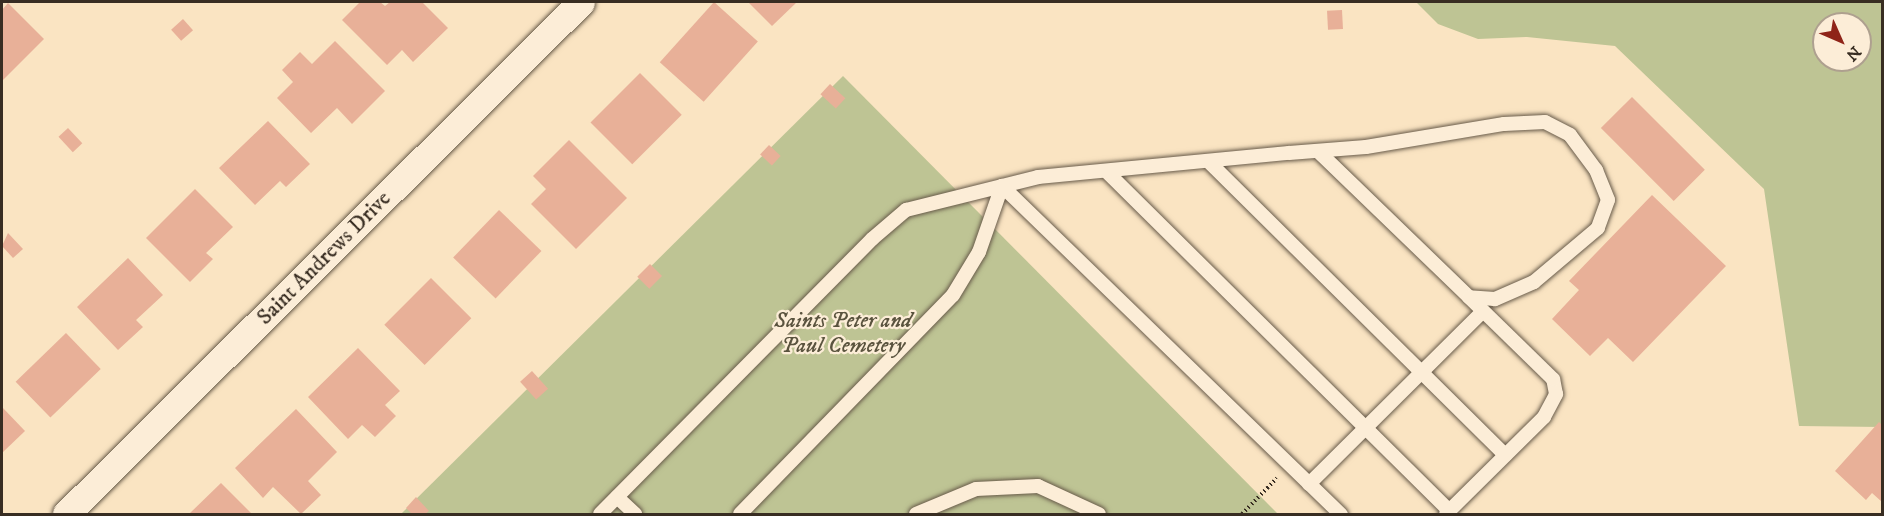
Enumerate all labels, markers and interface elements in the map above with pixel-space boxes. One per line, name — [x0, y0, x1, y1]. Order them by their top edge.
north arrow — [1812, 12, 1872, 72]
text: N — [1842, 42, 1865, 65]
street label: Saint Andrews Drive — [252, 186, 396, 330]
park label: Saints Peter and Paul Cemetery — [774, 307, 912, 358]

